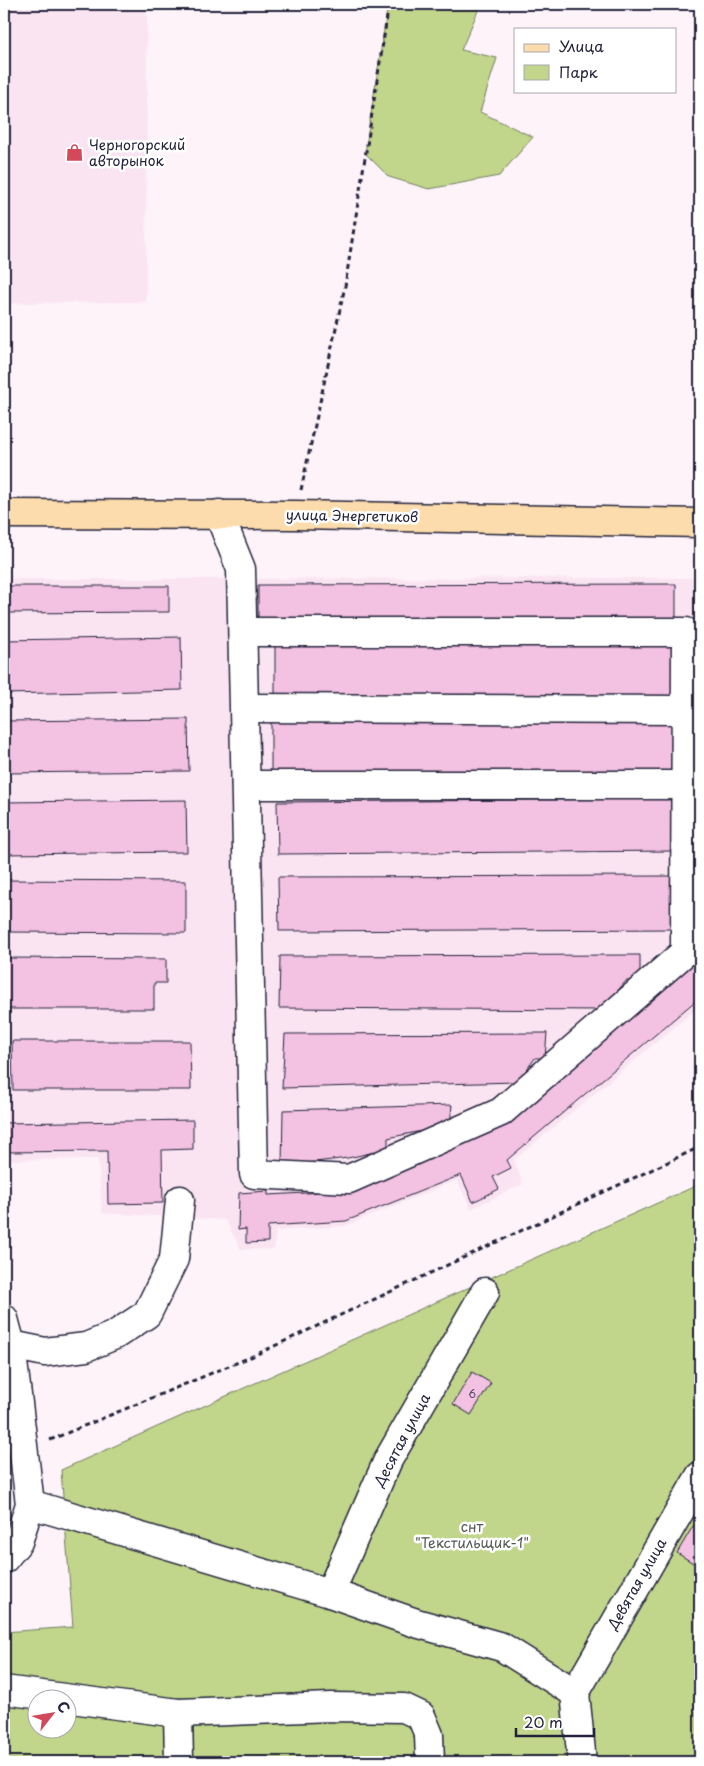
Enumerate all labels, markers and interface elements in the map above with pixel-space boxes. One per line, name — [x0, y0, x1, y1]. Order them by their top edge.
legend — [514, 28, 676, 92]
text: Улица — [559, 34, 604, 57]
text: Парк — [559, 60, 598, 83]
place label: Черногорский авторынок — [89, 134, 185, 171]
shop icon: Черногорский авторынок — [65, 143, 85, 163]
street label: улица Энергетиков — [286, 504, 418, 527]
house number: 6 — [468, 1385, 476, 1402]
street label: Десятая улица — [368, 1389, 435, 1491]
park label: снт "Текстильщик-1" — [415, 1516, 529, 1553]
street label: Девятая улица — [601, 1534, 671, 1634]
north arrow — [28, 1688, 78, 1738]
text: С — [52, 1697, 75, 1717]
scale bar — [516, 1706, 594, 1738]
text: 20 m — [524, 1710, 563, 1733]

